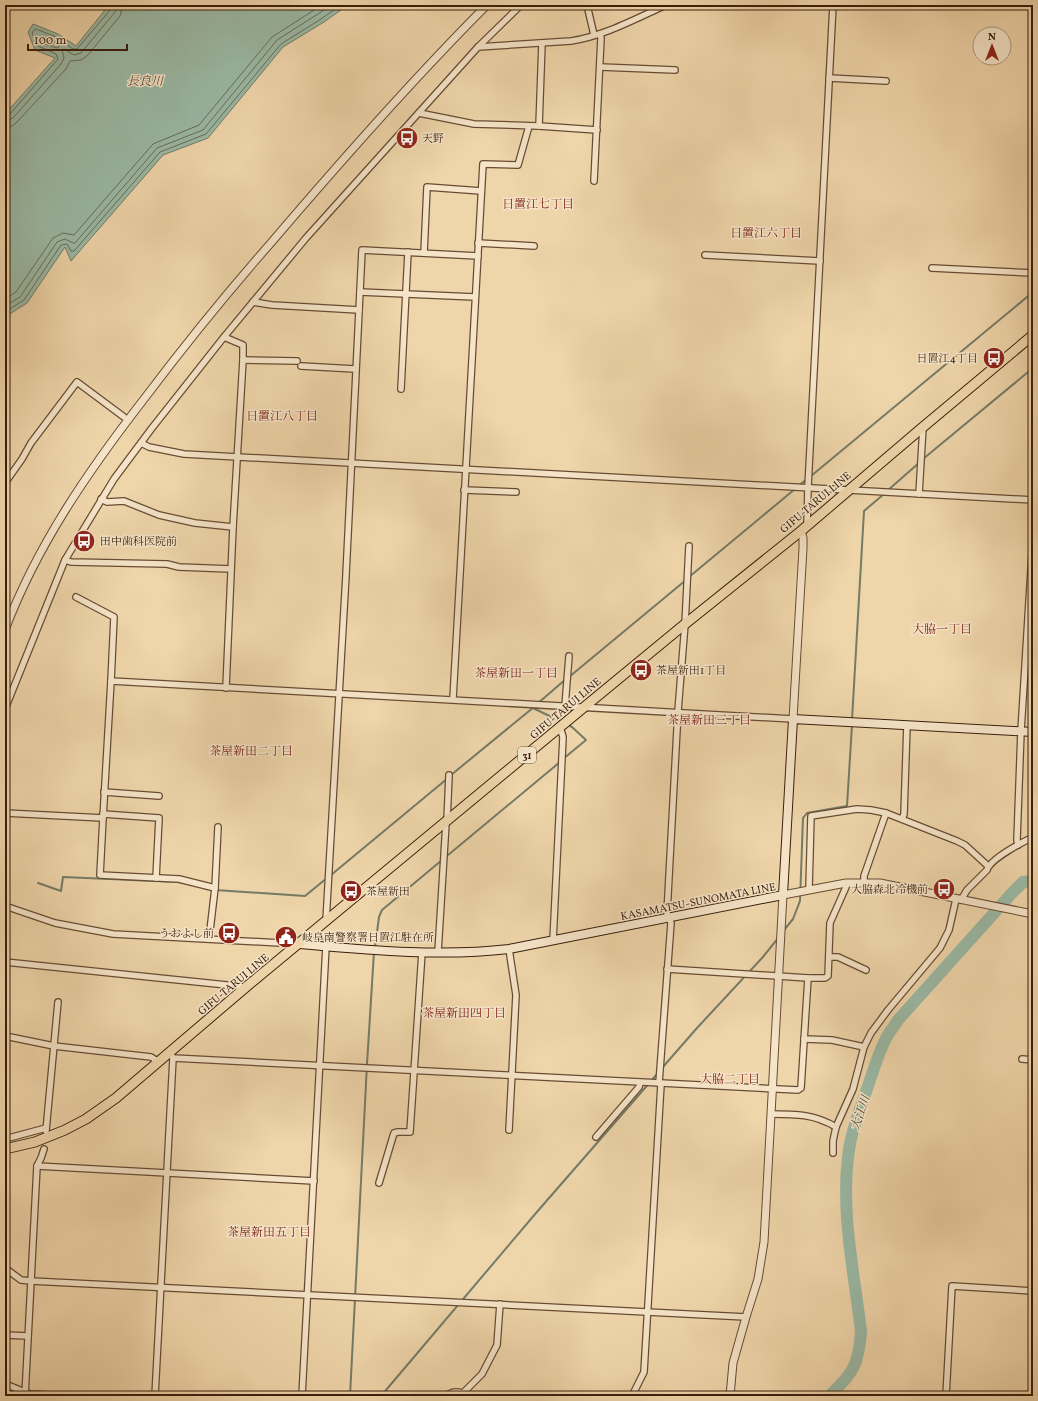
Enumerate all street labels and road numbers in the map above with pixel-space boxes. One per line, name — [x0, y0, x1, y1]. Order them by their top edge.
street label: GIFU-TARUI LINE — [777, 469, 855, 537]
street label: GIFU-TARUI LINE — [527, 675, 605, 743]
road number: 31 — [518, 747, 536, 763]
street label: KASAMATSU-SUNOMATA LINE — [619, 880, 777, 925]
street label: GIFU-TARUI LINE — [195, 951, 273, 1019]

